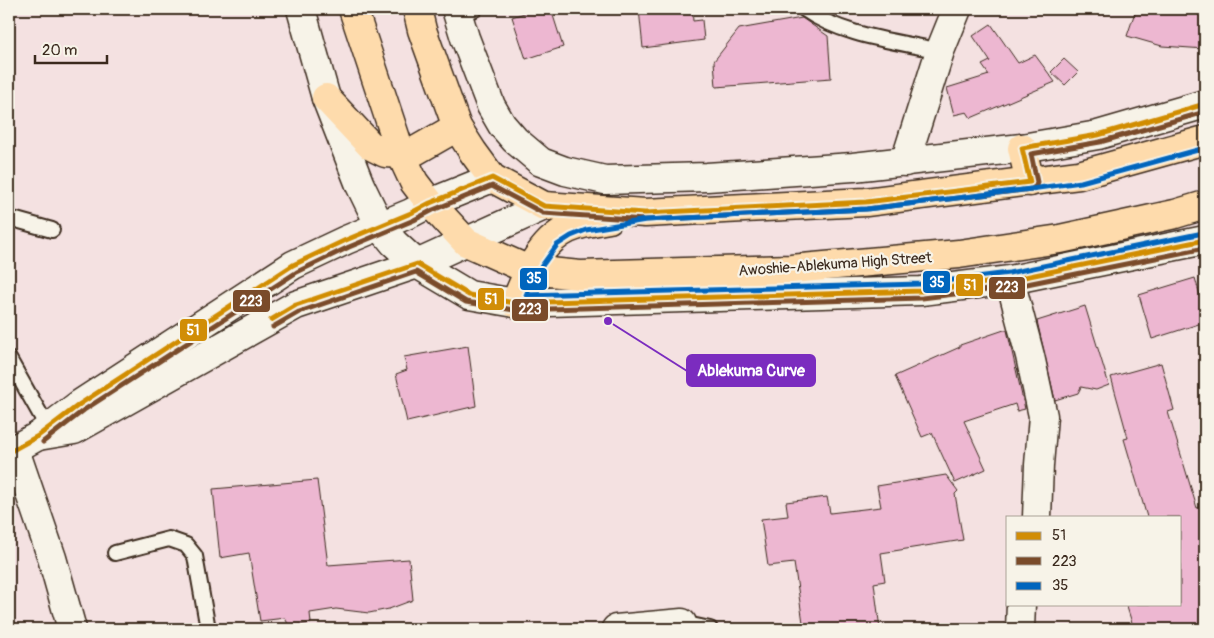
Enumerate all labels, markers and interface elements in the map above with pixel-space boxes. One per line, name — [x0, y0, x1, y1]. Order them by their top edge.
scale bar — [35, 32, 108, 64]
text: 20 m — [42, 41, 77, 60]
street label: Awoshie-Ablekuma High Street — [738, 248, 933, 281]
line badge: 35 — [519, 267, 548, 291]
text: 35 — [526, 270, 542, 287]
line badge: 35 — [922, 270, 951, 294]
line badge: 51 — [955, 273, 984, 297]
text: 35 — [929, 274, 945, 291]
line badge: 223 — [988, 276, 1026, 300]
text: 51 — [963, 277, 977, 294]
text: 223 — [995, 279, 1019, 296]
line badge: 51 — [477, 287, 505, 311]
line badge: 223 — [232, 289, 271, 313]
text: 51 — [484, 291, 498, 308]
text: 223 — [239, 293, 263, 310]
line badge: 223 — [511, 298, 549, 322]
text: 223 — [518, 301, 542, 318]
line badge: 51 — [179, 318, 208, 342]
text: 51 — [186, 322, 200, 339]
callout: Ablekuma Curve — [687, 355, 815, 386]
text: Ablekuma Curve — [697, 361, 806, 381]
legend — [1006, 516, 1182, 606]
text: 51 — [1052, 526, 1066, 545]
text: 223 — [1052, 552, 1077, 571]
text: 35 — [1052, 576, 1069, 595]

